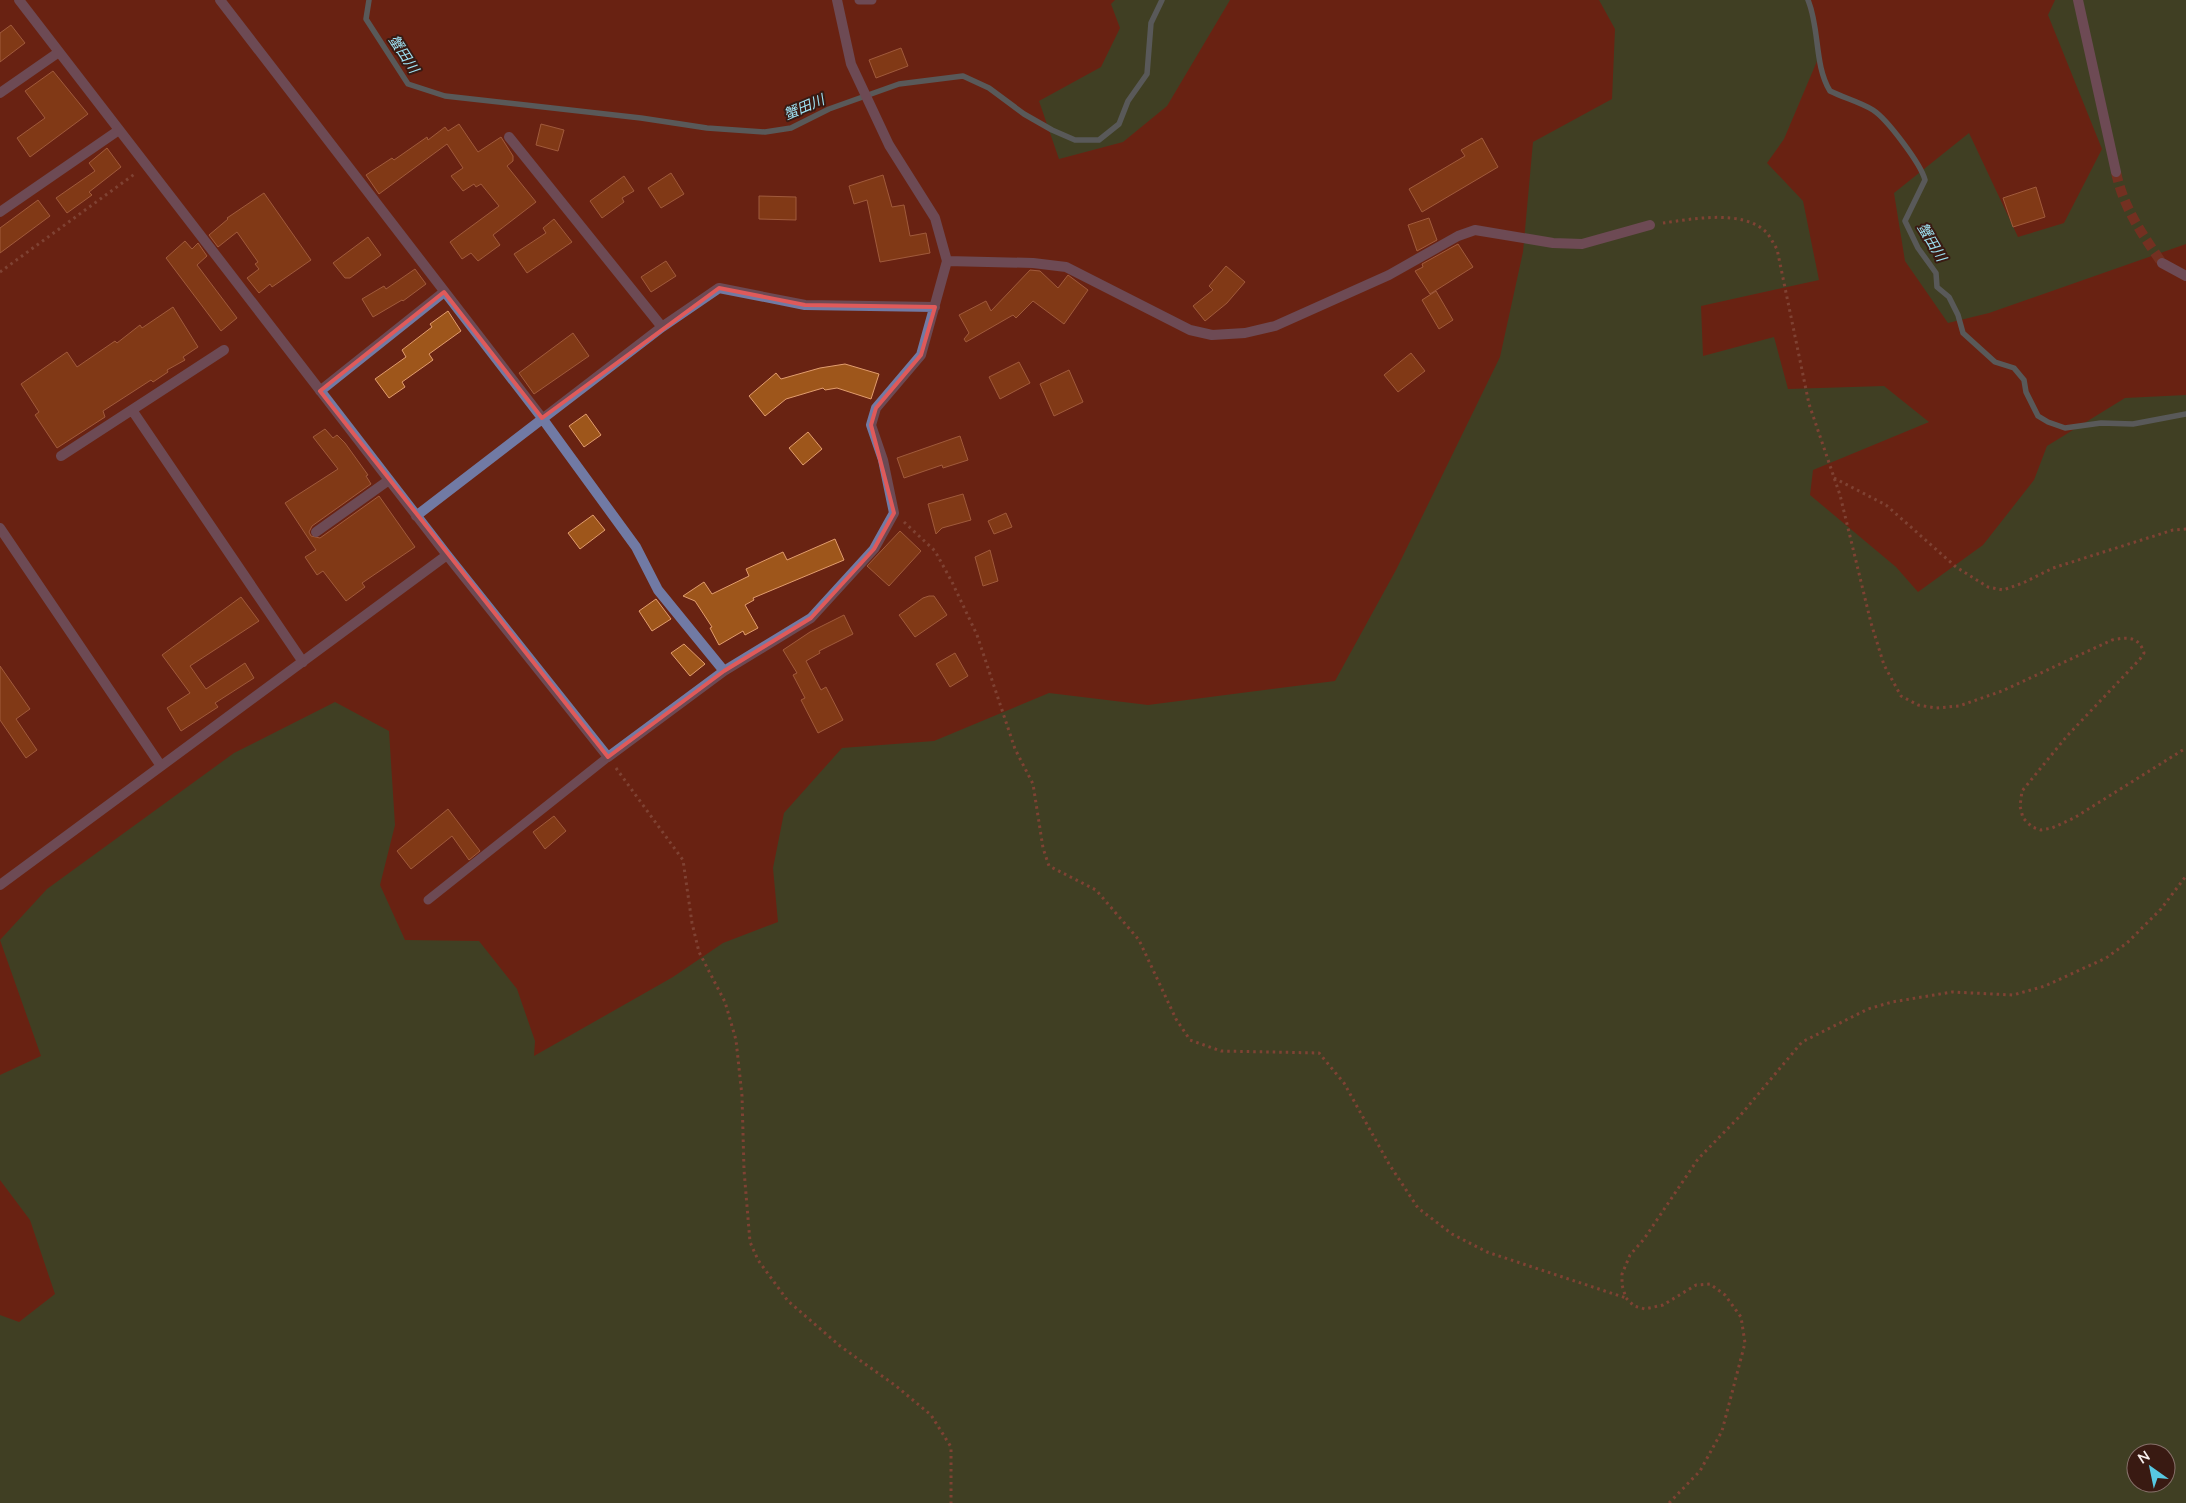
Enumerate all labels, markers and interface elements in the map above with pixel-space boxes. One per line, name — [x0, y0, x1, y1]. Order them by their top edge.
water label: 蟹田川 — [386, 31, 424, 78]
water label: 蟹田川 — [781, 90, 828, 123]
water label: 蟹田川 — [1914, 219, 1952, 266]
north arrow — [2126, 1443, 2176, 1493]
text: N — [2134, 1447, 2153, 1467]

